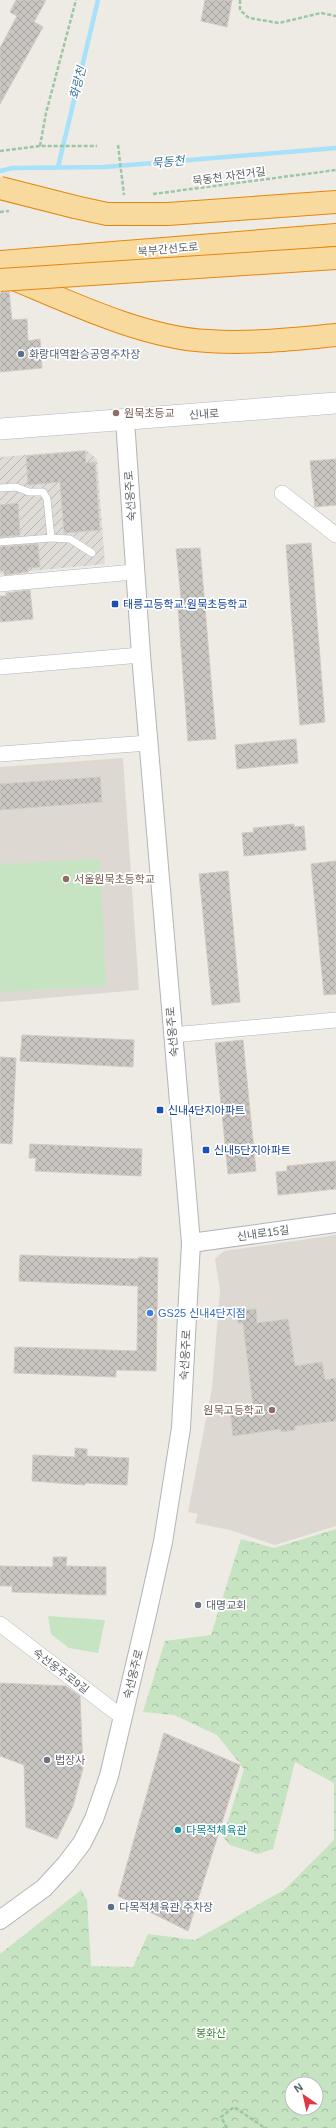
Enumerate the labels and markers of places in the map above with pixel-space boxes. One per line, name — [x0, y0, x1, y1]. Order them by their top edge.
place label: 화랑대역환승공영주차장 — [29, 348, 140, 360]
marker: 화랑대역환승공영주차장 — [16, 349, 26, 359]
place label: 원묵초등교 — [124, 407, 175, 419]
marker: 원묵초등교 — [111, 408, 121, 418]
place label: 태릉고등학교.원묵초등학교 — [123, 598, 248, 610]
marker: 태릉고등학교.원묵초등학교 — [110, 599, 120, 609]
place label: 서울원묵초등학교 — [74, 873, 155, 885]
marker: 서울원묵초등학교 — [61, 874, 71, 884]
place label: 신내4단지아파트 — [168, 1104, 245, 1116]
marker: 신내4단지아파트 — [155, 1105, 165, 1115]
place label: 신내5단지아파트 — [214, 1144, 291, 1156]
marker: 신내5단지아파트 — [201, 1145, 211, 1155]
place label: GS25 신내4단지점 — [158, 1307, 246, 1319]
marker: GS25 신내4단지점 — [145, 1308, 155, 1318]
place label: 원묵고등학교 — [203, 1404, 264, 1416]
marker: 원묵고등학교 — [267, 1405, 277, 1415]
place label: 대명교회 — [206, 1599, 246, 1611]
marker: 대명교회 — [193, 1600, 203, 1610]
place label: 법장사 — [55, 1754, 85, 1766]
marker: 법장사 — [42, 1755, 52, 1765]
place label: 다목적체육관 — [186, 1824, 247, 1836]
marker: 다목적체육관 — [173, 1825, 183, 1835]
place label: 다목적체육관 주차장 — [119, 1901, 213, 1913]
marker: 다목적체육관 주차장 — [106, 1902, 116, 1912]

